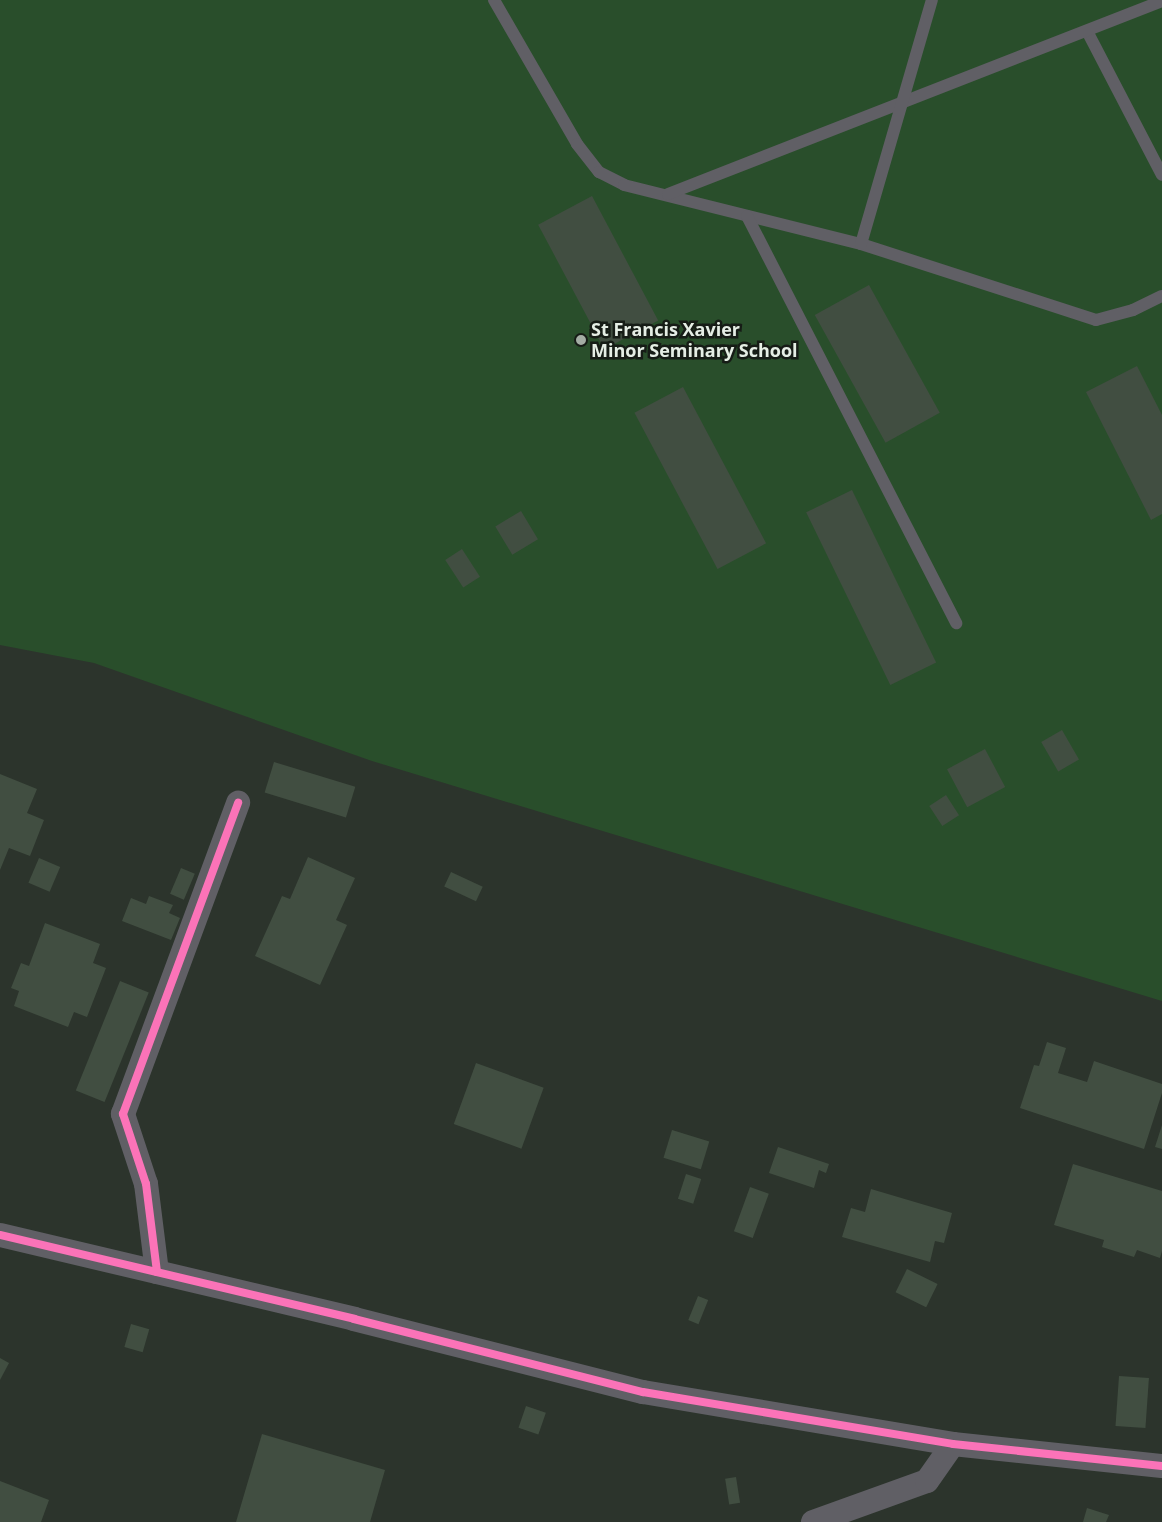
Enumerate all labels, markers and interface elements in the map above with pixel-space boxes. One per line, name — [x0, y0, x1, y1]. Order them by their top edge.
place label: St Francis Xavier Minor Seminary School — [591, 319, 798, 362]
marker: St Francis Xavier Minor Seminary School — [575, 334, 587, 346]

